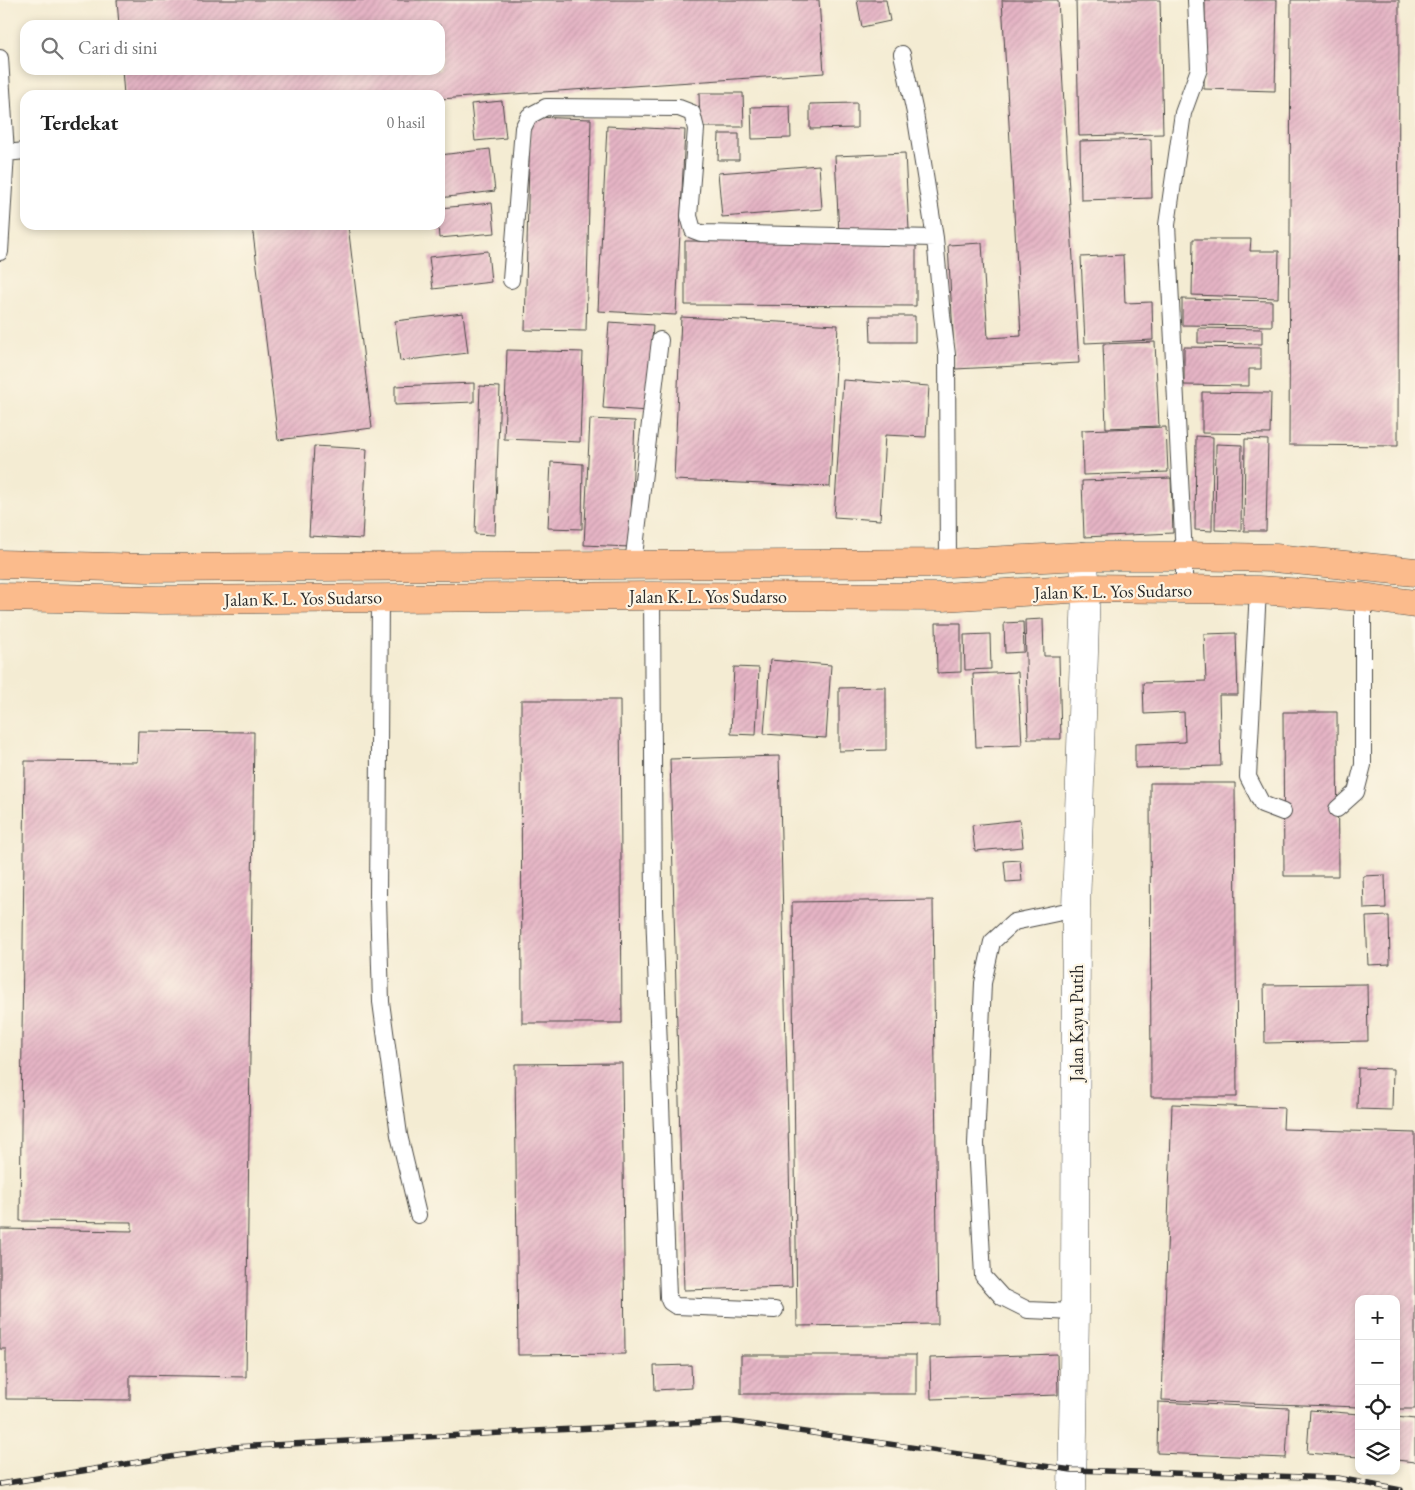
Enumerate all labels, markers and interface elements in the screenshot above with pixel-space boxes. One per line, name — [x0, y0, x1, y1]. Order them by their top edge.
search box — [20, 20, 445, 75]
icon: search — [38, 34, 66, 62]
text: Cari di sini — [78, 35, 157, 60]
text: Terdekat — [40, 109, 118, 136]
text: 0 hasil — [387, 112, 425, 133]
street label: Jalan K. L. Yos Sudarso — [1032, 578, 1192, 604]
street label: Jalan K. L. Yos Sudarso — [222, 585, 382, 611]
street label: Jalan K. L. Yos Sudarso — [627, 585, 787, 608]
street label: Jalan Kayu Putih — [1065, 965, 1088, 1083]
map controls — [1355, 1295, 1400, 1475]
button: + — [1355, 1295, 1400, 1340]
button: − — [1355, 1340, 1400, 1385]
button: locate — [1355, 1385, 1400, 1430]
button: layers — [1355, 1430, 1400, 1475]

